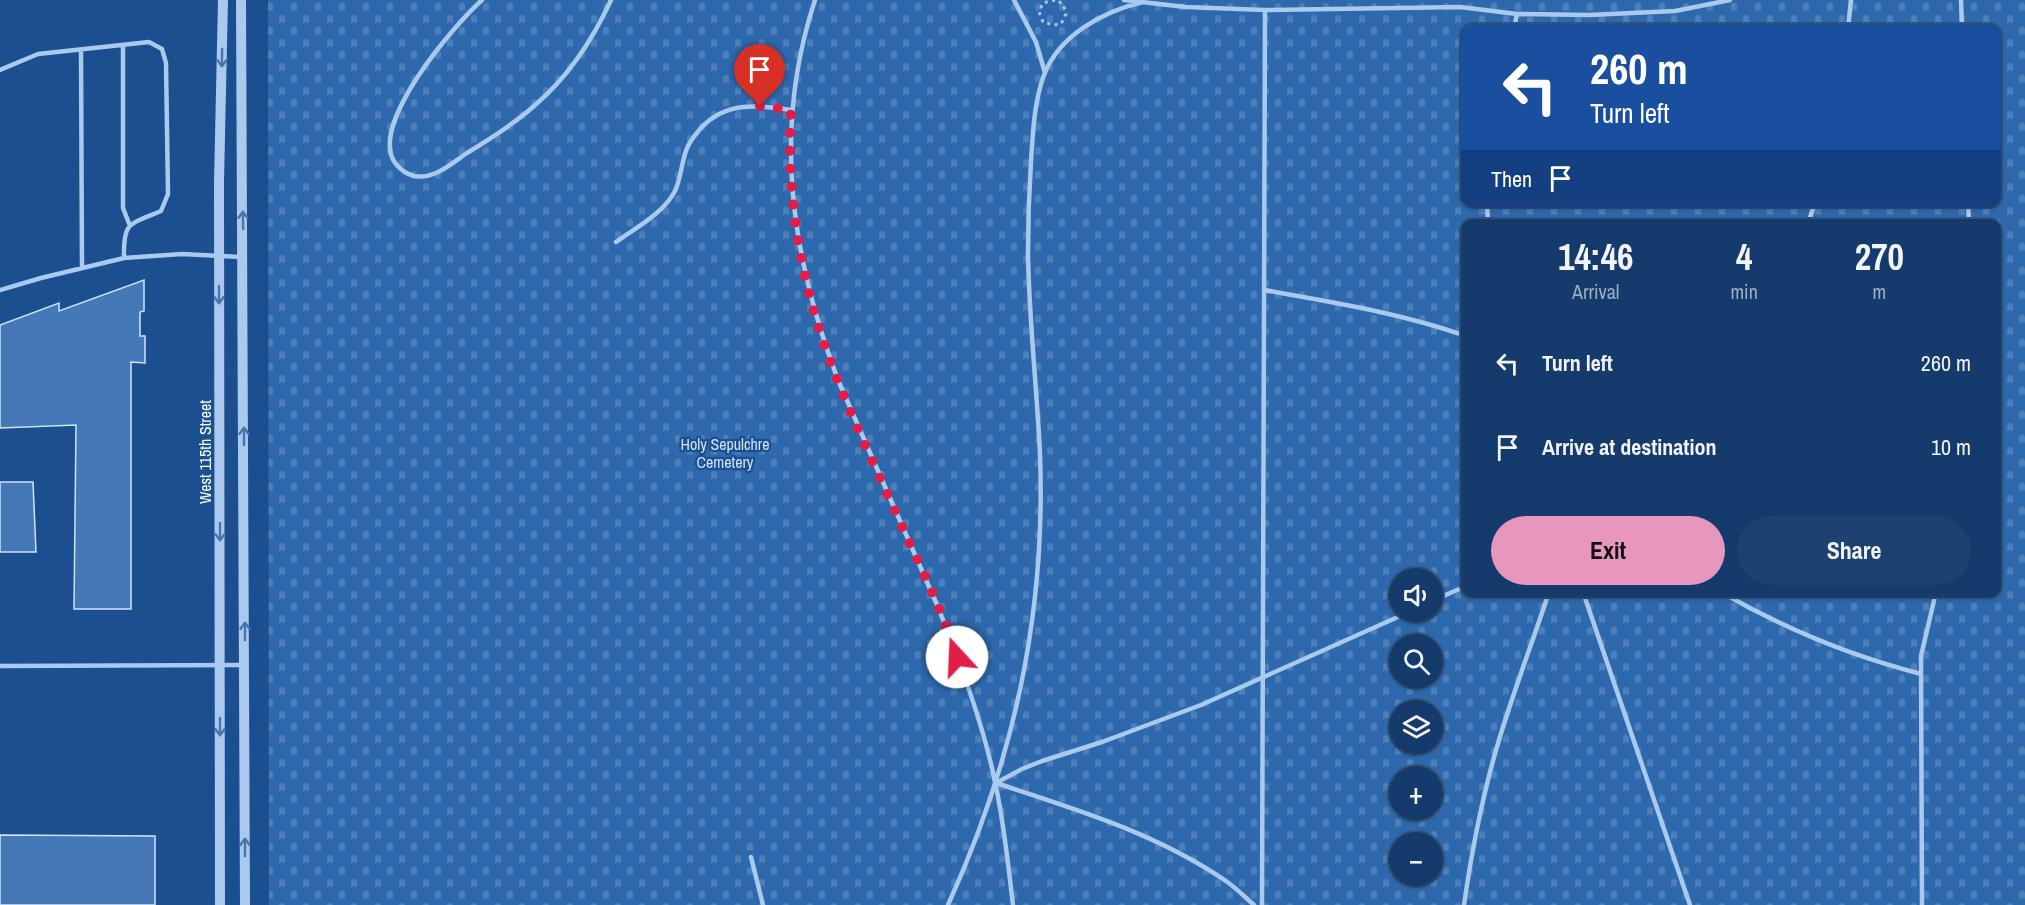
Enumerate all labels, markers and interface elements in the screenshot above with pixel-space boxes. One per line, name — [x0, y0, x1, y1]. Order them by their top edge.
text: 260 m — [1590, 41, 1688, 97]
pin — [734, 44, 785, 106]
one-way arrow — [217, 48, 228, 68]
icon: left — [1491, 48, 1569, 126]
icon: arrive — [743, 53, 776, 86]
text: Turn left — [1590, 95, 1669, 131]
icon: arrive — [1544, 162, 1577, 195]
text: Then — [1491, 164, 1532, 194]
one-way arrow — [237, 210, 249, 230]
text: 14:46 — [1558, 233, 1633, 281]
text: 4 — [1736, 233, 1752, 281]
text: 270 — [1855, 233, 1904, 281]
text: Arrival — [1572, 278, 1619, 305]
text: min — [1730, 278, 1758, 305]
text: m — [1873, 278, 1886, 305]
one-way arrow — [213, 285, 225, 305]
icon: left — [1491, 347, 1524, 380]
text: Turn left — [1542, 348, 1613, 378]
text: 260 m — [1921, 348, 1971, 378]
street label: West 115th Street — [194, 400, 216, 504]
one-way arrow — [238, 426, 250, 446]
icon: arrive — [1491, 431, 1524, 464]
text: Arrive at destination — [1542, 432, 1716, 462]
text: 10 m — [1931, 432, 1971, 462]
park label: Holy Sepulchre Cemetery — [681, 433, 769, 473]
button: Exit — [1491, 516, 1725, 585]
button: Share — [1737, 516, 1971, 585]
one-way arrow — [214, 522, 226, 542]
map controls — [1389, 568, 1443, 886]
button: sound — [1389, 568, 1443, 622]
one-way arrow — [239, 621, 251, 641]
position arrow — [925, 625, 989, 689]
button: search — [1389, 634, 1443, 688]
button: layers — [1389, 700, 1443, 754]
one-way arrow — [214, 717, 226, 737]
button: + — [1389, 766, 1443, 820]
button: − — [1389, 832, 1443, 886]
one-way arrow — [239, 837, 251, 857]

